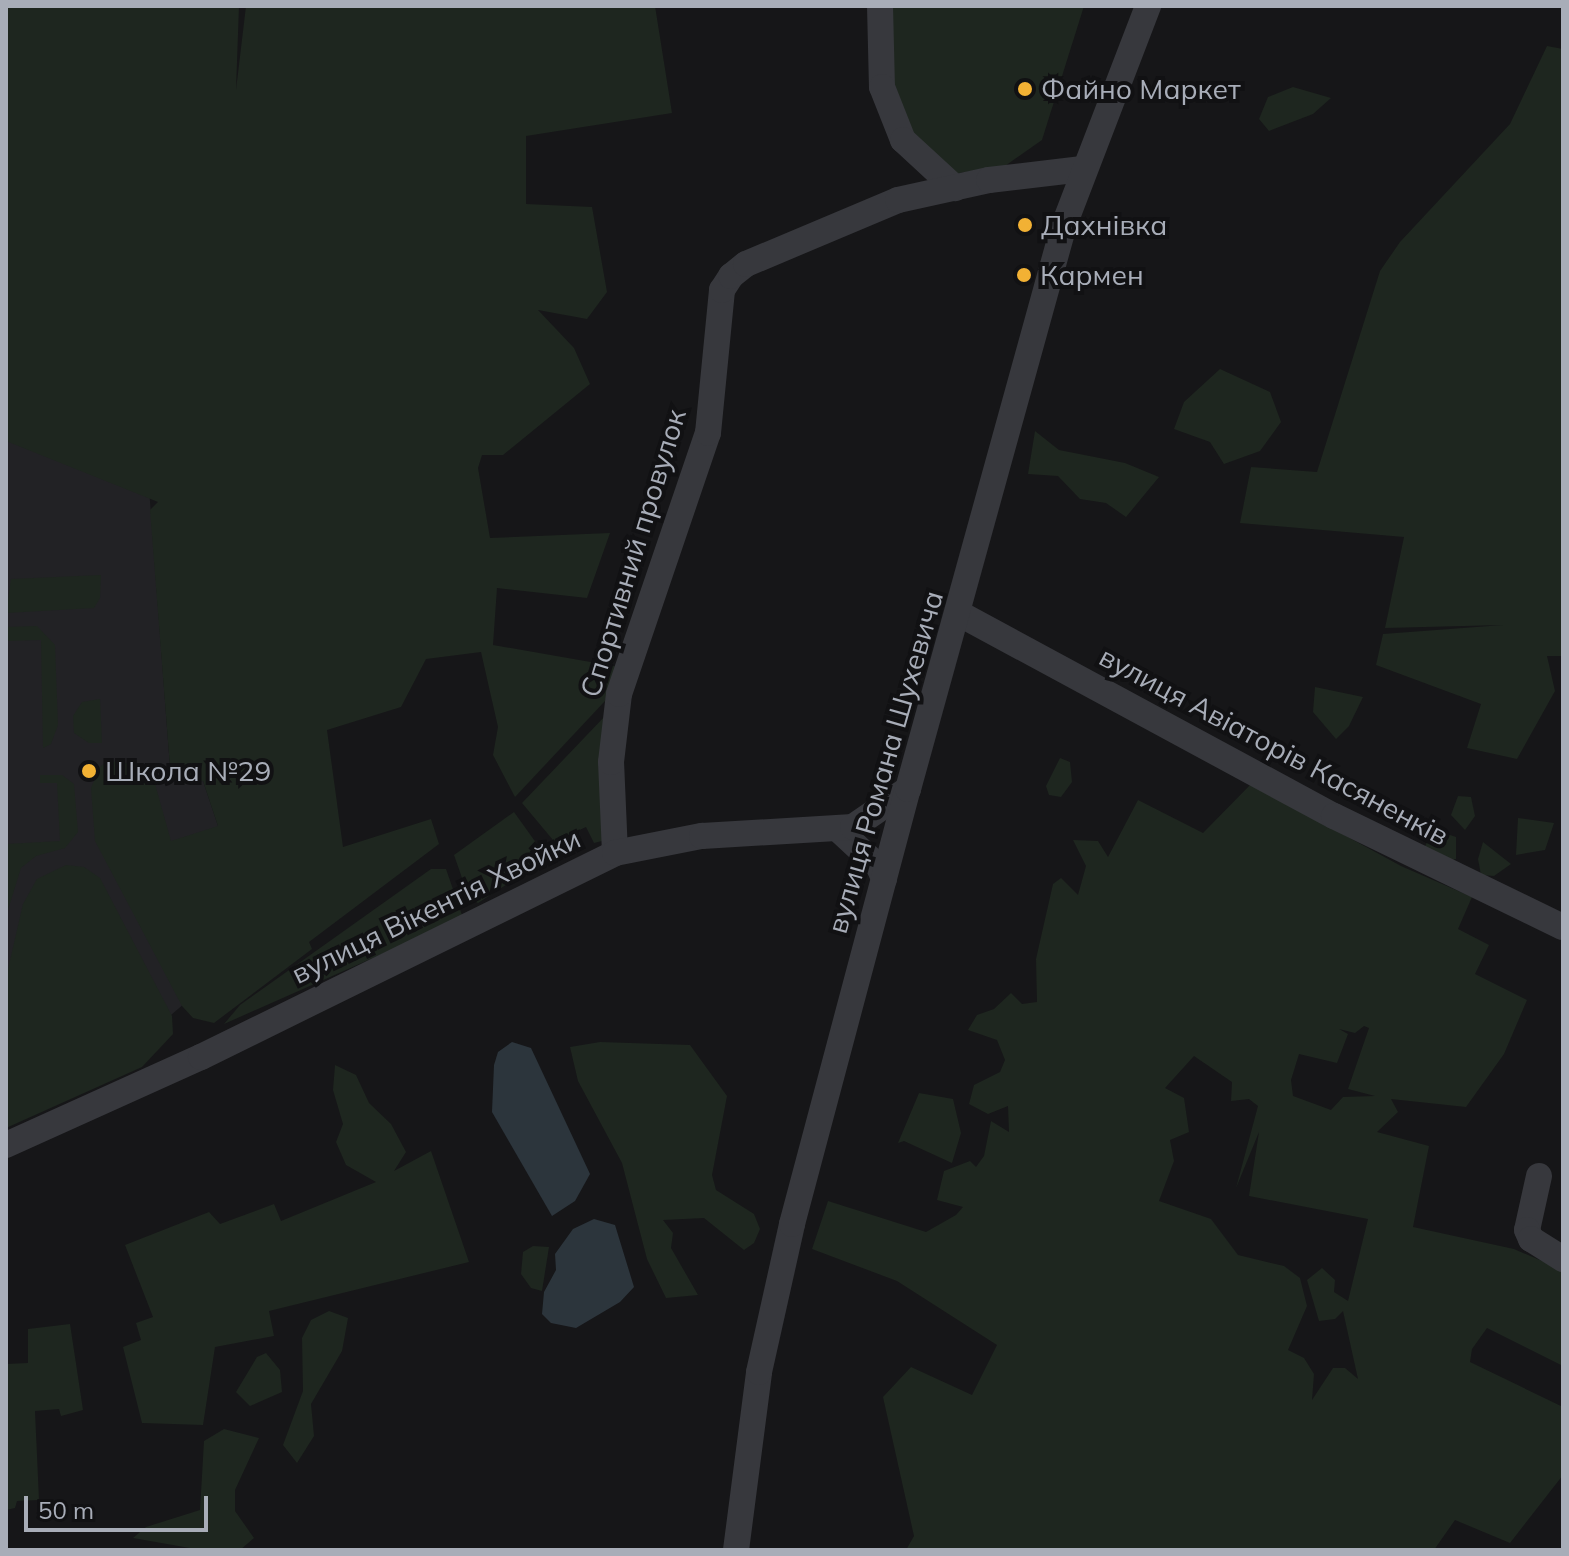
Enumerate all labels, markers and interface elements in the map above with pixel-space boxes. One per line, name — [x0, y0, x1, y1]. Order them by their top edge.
place label: Файно Маркет — [1041, 72, 1241, 106]
marker: Файно Маркет — [1016, 80, 1034, 98]
place label: Дахнівка — [1041, 208, 1167, 242]
marker: Дахнівка — [1016, 216, 1034, 234]
place label: Кармен — [1040, 258, 1144, 292]
marker: Кармен — [1015, 266, 1033, 284]
street label: Спортивний провулок — [573, 405, 693, 701]
street label: вулиця Романа Шухевича — [820, 587, 950, 937]
street label: вулиця Авіаторів Касяненків — [1094, 639, 1454, 853]
place label: Школа №29 — [105, 754, 271, 788]
marker: Школа №29 — [80, 762, 98, 780]
street label: вулиця Вікентія Хвойки — [286, 821, 586, 991]
scale bar — [28, 1480, 212, 1530]
text: 50 m — [38, 1495, 94, 1525]

